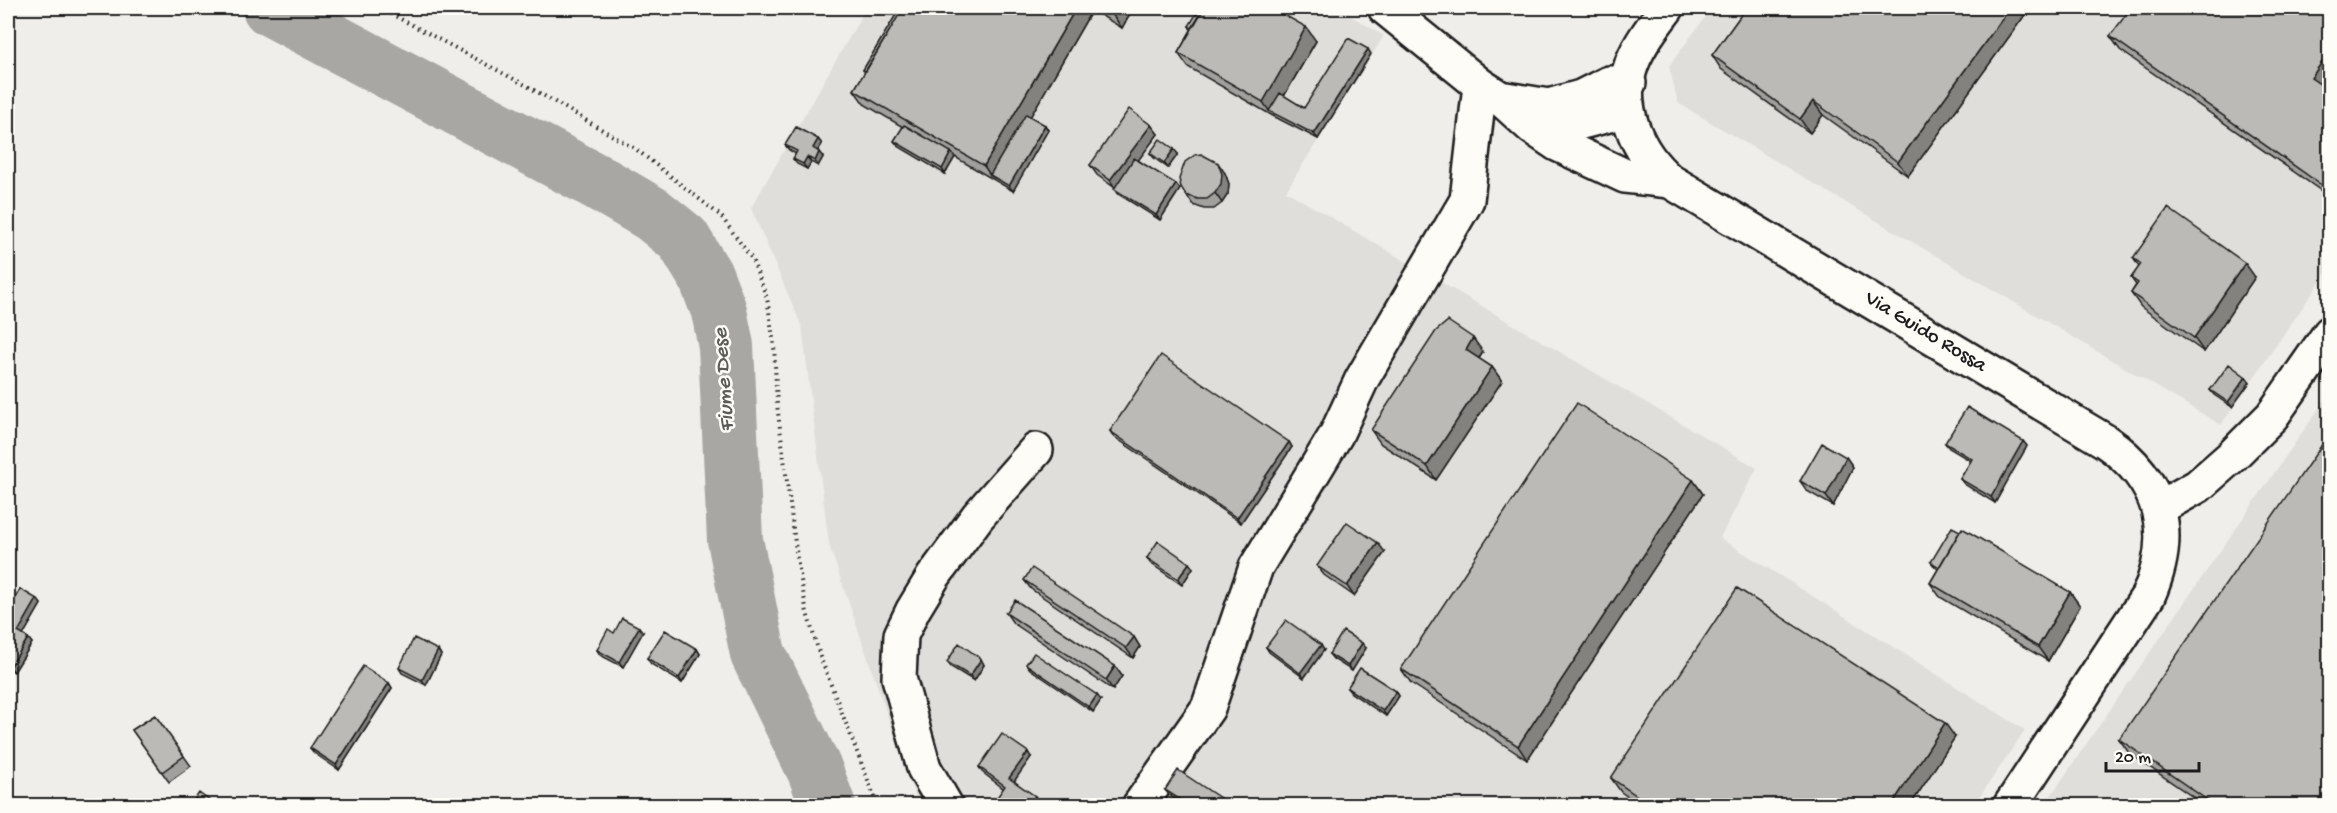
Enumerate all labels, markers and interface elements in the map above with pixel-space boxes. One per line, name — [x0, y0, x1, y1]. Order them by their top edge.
street label: Via Guido Rossa — [1859, 286, 1992, 380]
water label: Fiume Dese — [708, 326, 742, 433]
scale bar — [2106, 735, 2199, 773]
text: 20 m — [2115, 748, 2151, 769]

